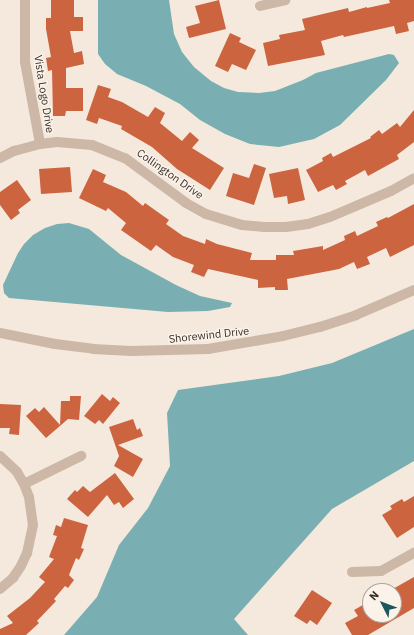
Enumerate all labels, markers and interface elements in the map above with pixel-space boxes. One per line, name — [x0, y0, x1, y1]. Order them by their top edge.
street label: Vista Logo Drive — [31, 54, 57, 134]
street label: Collington Drive — [134, 146, 206, 202]
street label: Shorewind Drive — [168, 324, 250, 346]
north arrow — [362, 583, 402, 623]
text: N — [366, 588, 382, 603]

